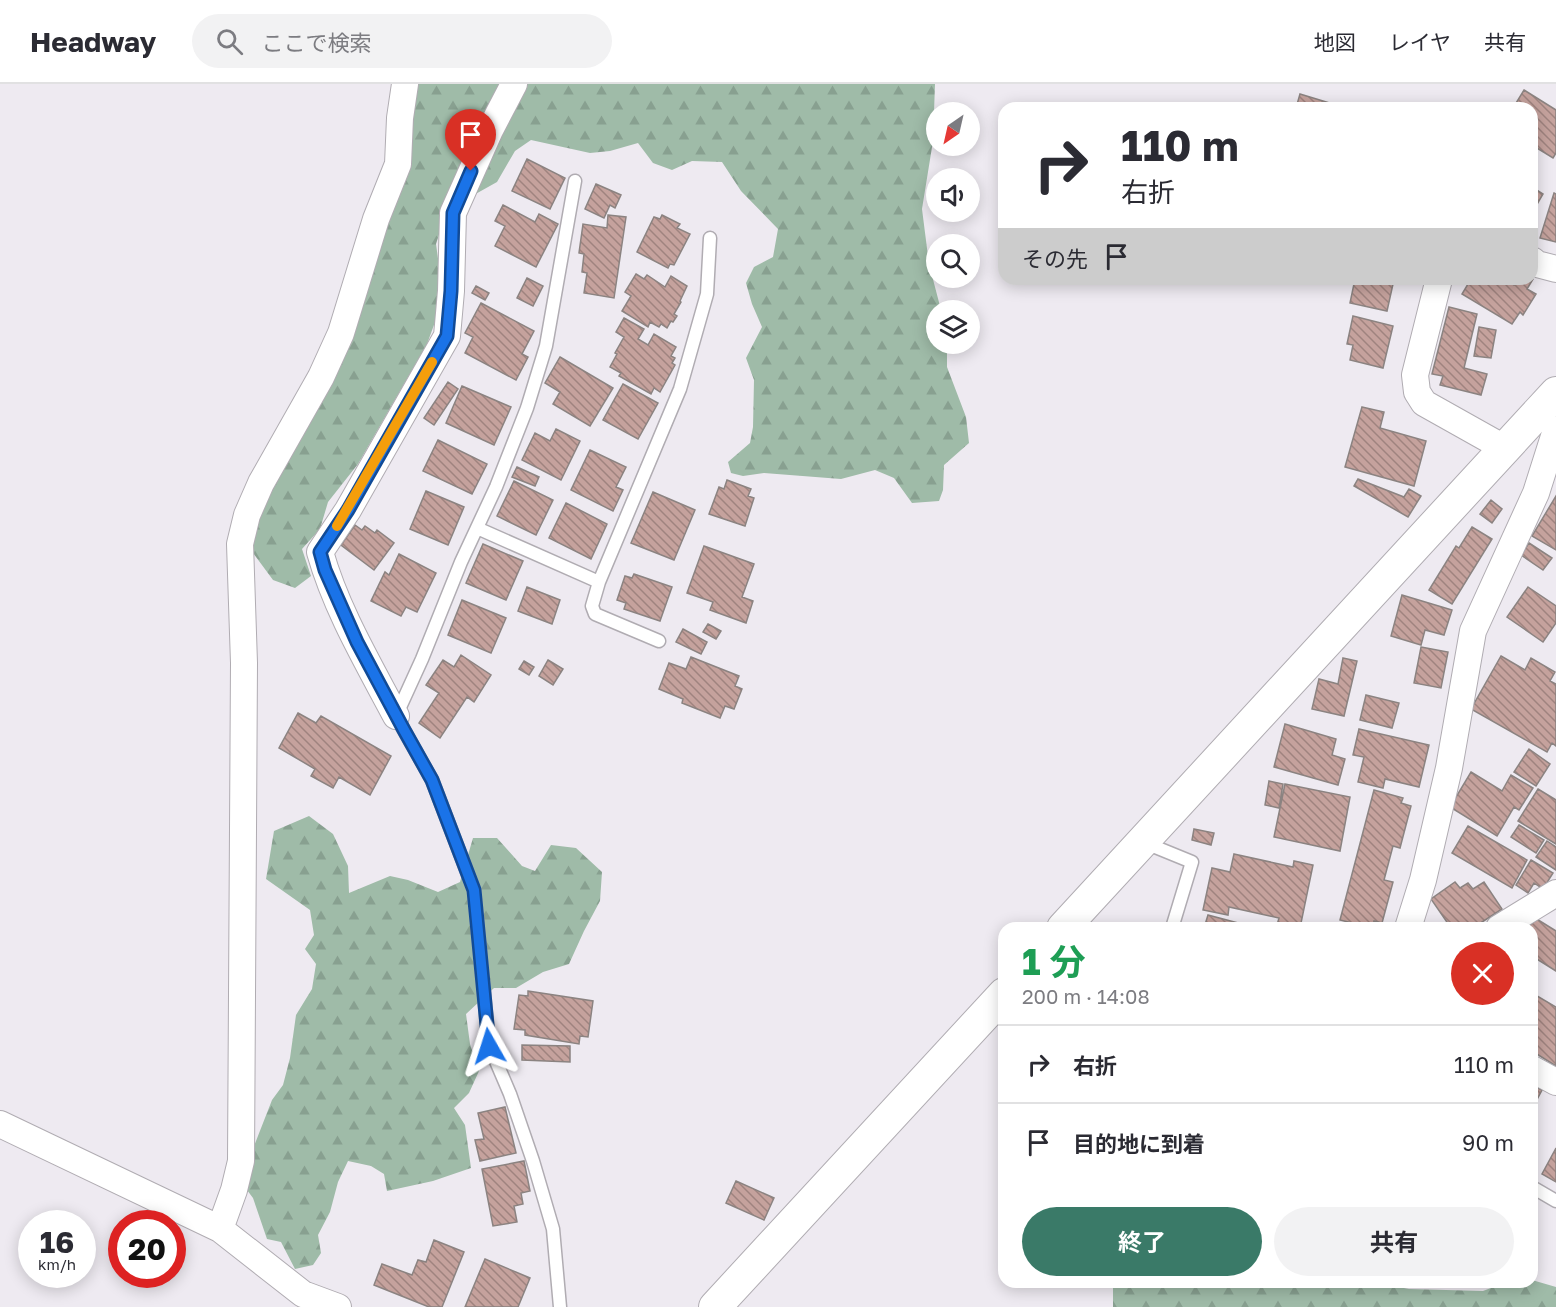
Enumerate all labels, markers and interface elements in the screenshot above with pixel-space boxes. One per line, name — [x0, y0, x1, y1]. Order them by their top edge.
search box — [192, 14, 612, 68]
text: Headway — [30, 25, 156, 58]
icon: search — [213, 25, 246, 58]
text: ここで検索 — [261, 29, 371, 56]
text: 地図 — [1314, 29, 1356, 55]
text: レイヤ — [1389, 29, 1451, 55]
text: 共有 — [1484, 29, 1526, 55]
north arrow — [926, 102, 980, 156]
map controls — [926, 102, 980, 354]
pin — [445, 109, 496, 171]
icon: arrive — [454, 118, 487, 151]
text: 110 m — [1121, 120, 1239, 170]
icon: right — [1022, 126, 1100, 204]
button: sound — [926, 168, 980, 222]
text: 右折 — [1121, 176, 1175, 208]
button: search — [926, 234, 980, 288]
icon: arrive — [1100, 240, 1133, 273]
text: その先 — [1022, 245, 1088, 272]
button: layers — [926, 300, 980, 354]
text: 1 分 — [1022, 940, 1086, 983]
button: close — [1451, 942, 1514, 1005]
text: 200 m · 14:08 — [1022, 984, 1150, 1008]
position arrow — [457, 1014, 521, 1078]
icon: right — [1022, 1048, 1055, 1081]
text: 110 m — [1454, 1051, 1514, 1078]
text: 右折 — [1073, 1052, 1117, 1079]
icon: arrive — [1022, 1126, 1055, 1159]
text: 90 m — [1462, 1129, 1514, 1156]
text: 目的地に到着 — [1073, 1130, 1205, 1157]
button: 終了 — [1022, 1207, 1262, 1276]
button: 共有 — [1274, 1207, 1514, 1276]
speed limit sign: 20 — [108, 1210, 186, 1288]
text: 16 — [40, 1224, 74, 1260]
text: km/h — [38, 1255, 76, 1273]

